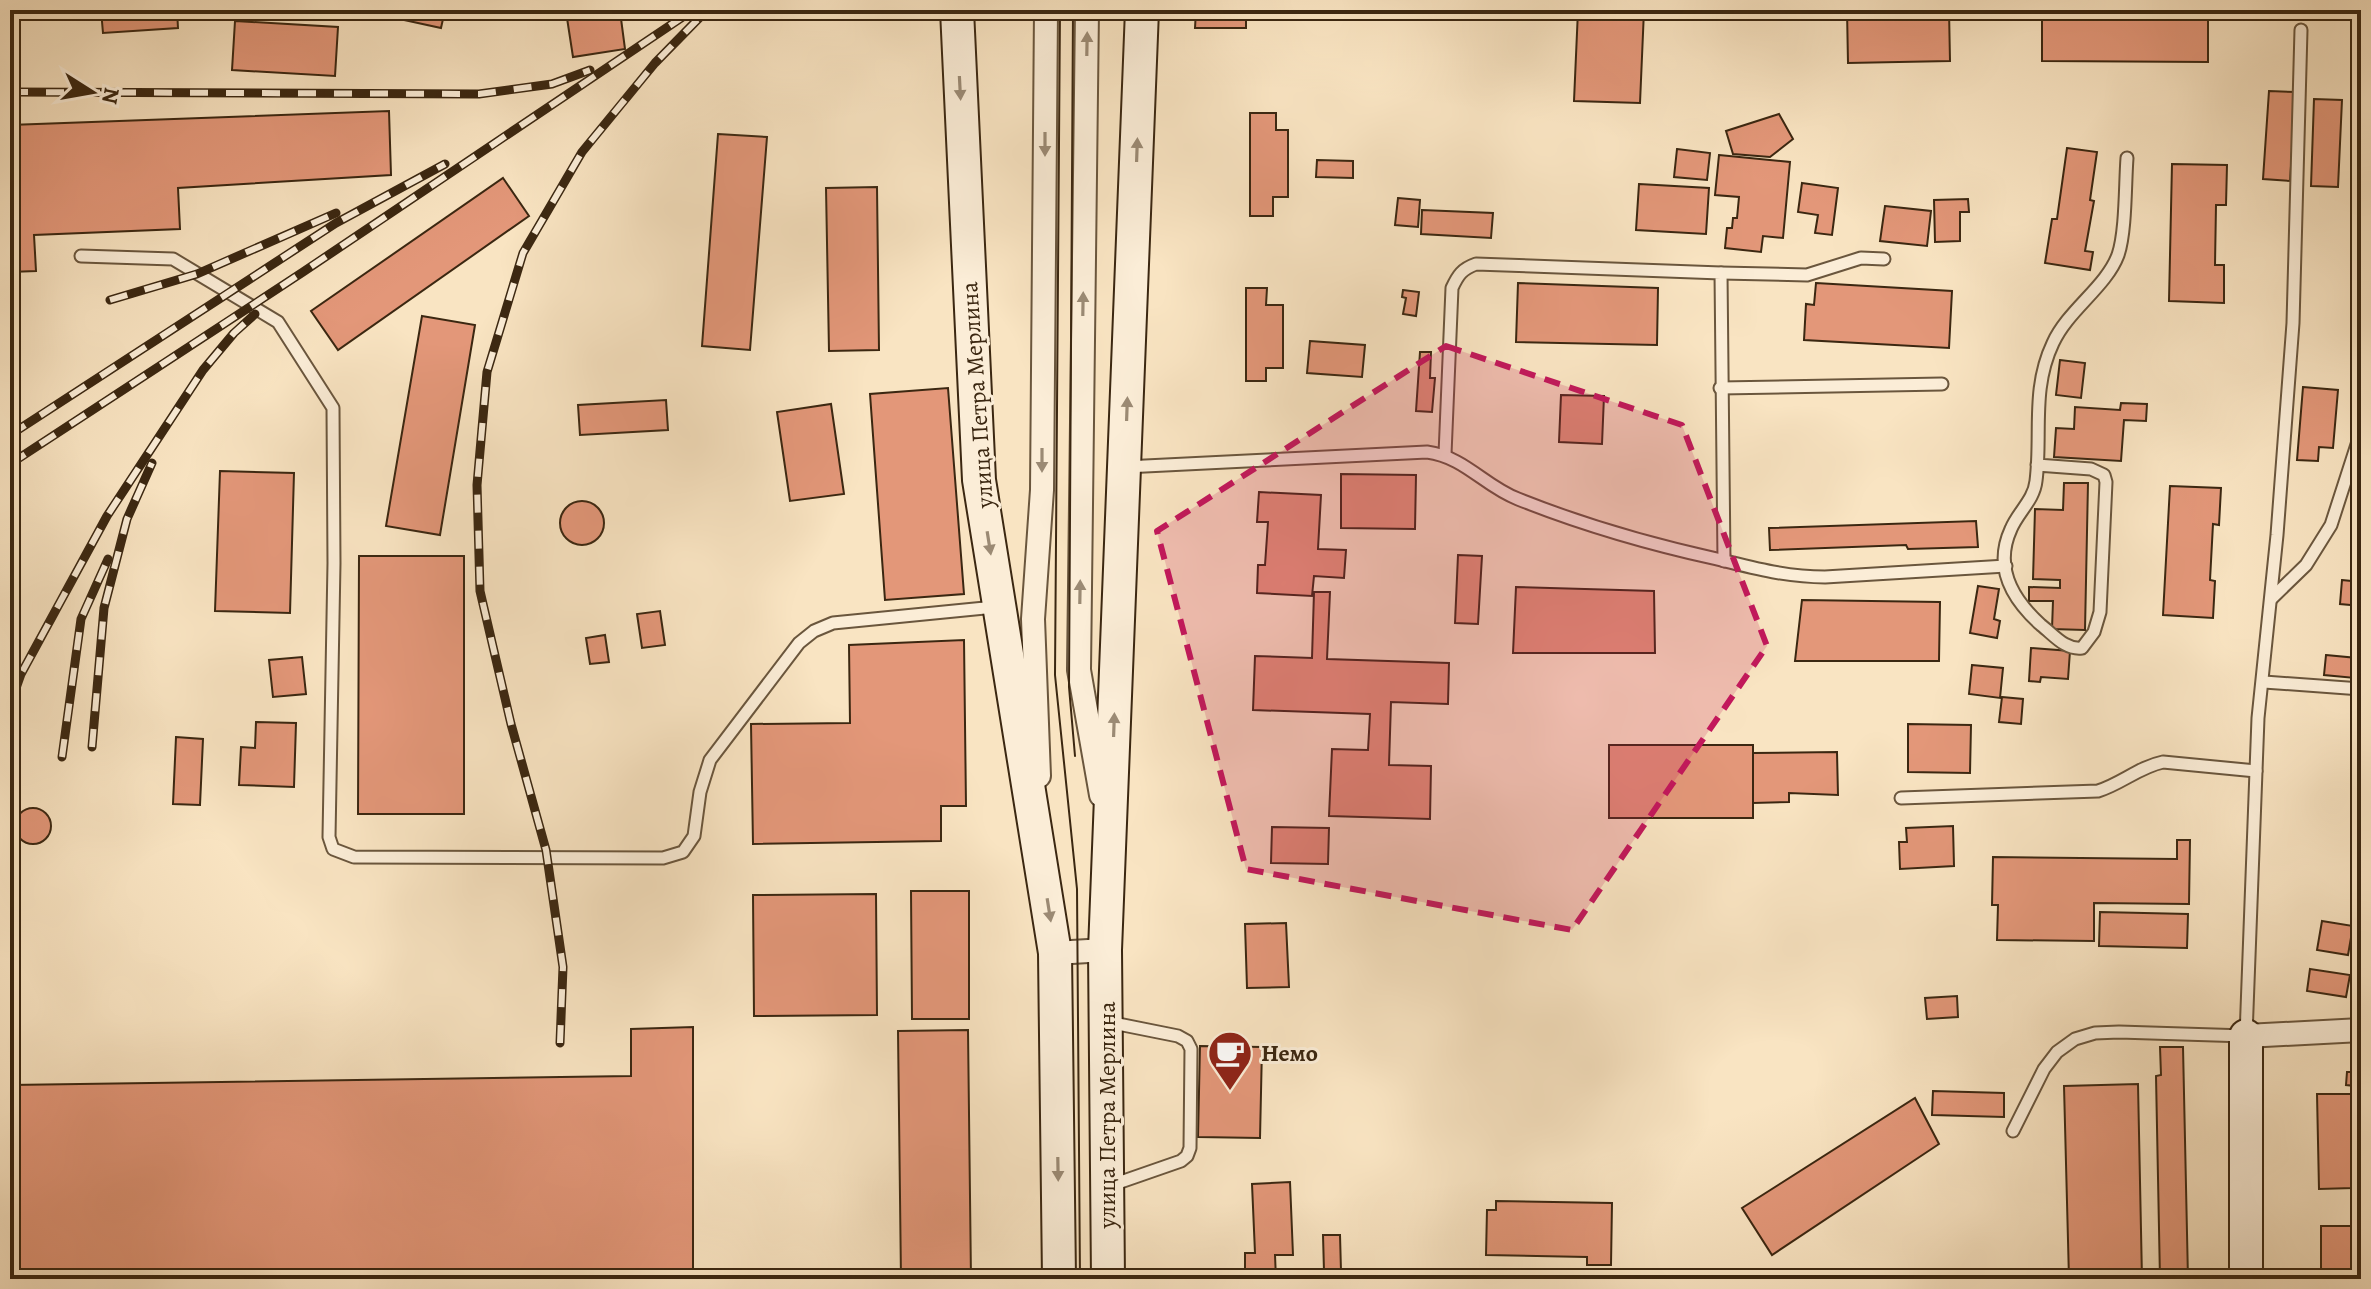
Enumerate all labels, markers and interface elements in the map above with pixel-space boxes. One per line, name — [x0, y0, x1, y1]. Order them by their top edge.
one-way arrow — [1081, 31, 1093, 56]
north arrow — [52, 52, 132, 132]
one-way arrow — [954, 76, 967, 101]
text: N — [94, 85, 127, 106]
one-way arrow — [1038, 132, 1051, 157]
one-way arrow — [1130, 137, 1143, 162]
street label: улица Петра Мерлина — [953, 281, 1001, 510]
one-way arrow — [1077, 291, 1090, 316]
one-way arrow — [1120, 396, 1133, 421]
one-way arrow — [1036, 448, 1048, 473]
one-way arrow — [984, 530, 996, 555]
one-way arrow — [1074, 579, 1086, 604]
one-way arrow — [1108, 712, 1121, 737]
one-way arrow — [1043, 898, 1055, 923]
street label: улица Петра Мерлина — [1091, 1001, 1123, 1230]
cafe icon: Немо — [1206, 1029, 1254, 1092]
place label: Немо — [1261, 1037, 1318, 1069]
one-way arrow — [1051, 1157, 1064, 1182]

